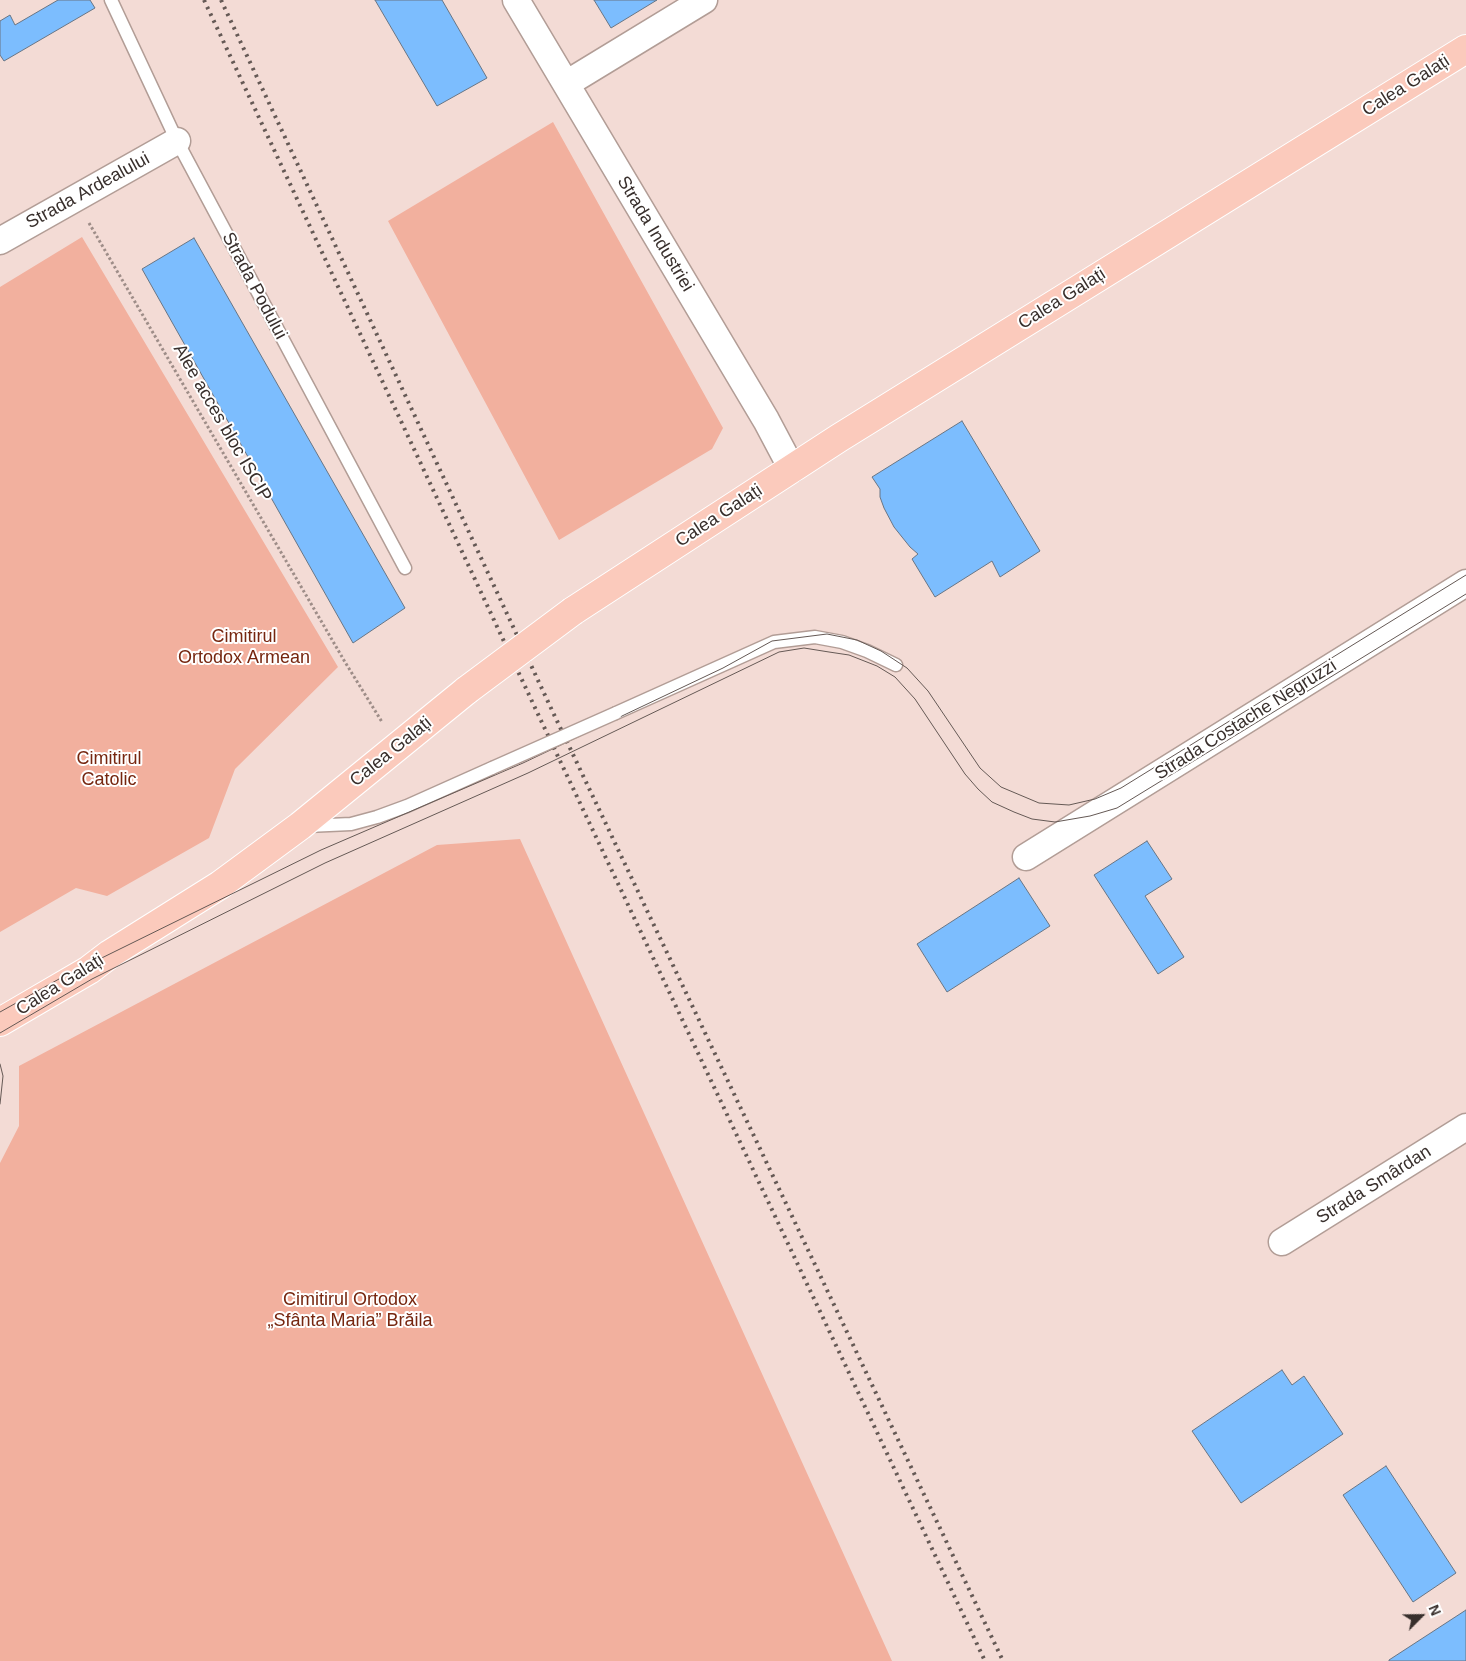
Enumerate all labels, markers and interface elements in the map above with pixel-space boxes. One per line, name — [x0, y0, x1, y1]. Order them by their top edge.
street label: Calea Galați — [1358, 51, 1454, 121]
street label: Strada Ardealului — [22, 148, 154, 234]
street label: Strada Industriei — [612, 172, 698, 296]
street label: Strada Podului — [217, 229, 291, 343]
street label: Calea Galați — [1014, 264, 1110, 334]
street label: Alee acces bloc ISCIP — [168, 340, 276, 506]
street label: Calea Galați — [672, 480, 766, 552]
park label: Cimitirul Ortodox Armean — [178, 626, 310, 669]
street label: Strada Costache Negruzzi — [1151, 655, 1341, 785]
street label: Calea Galați — [346, 712, 436, 792]
park label: Cimitirul Catolic — [77, 748, 141, 791]
street label: Calea Galați — [12, 950, 108, 1020]
street label: Strada Smârdan — [1313, 1141, 1435, 1229]
park label: Cimitirul Ortodox „Sfânta Maria” Brăila — [267, 1289, 433, 1332]
north arrow — [1396, 1591, 1446, 1641]
text: N — [1425, 1602, 1444, 1618]

